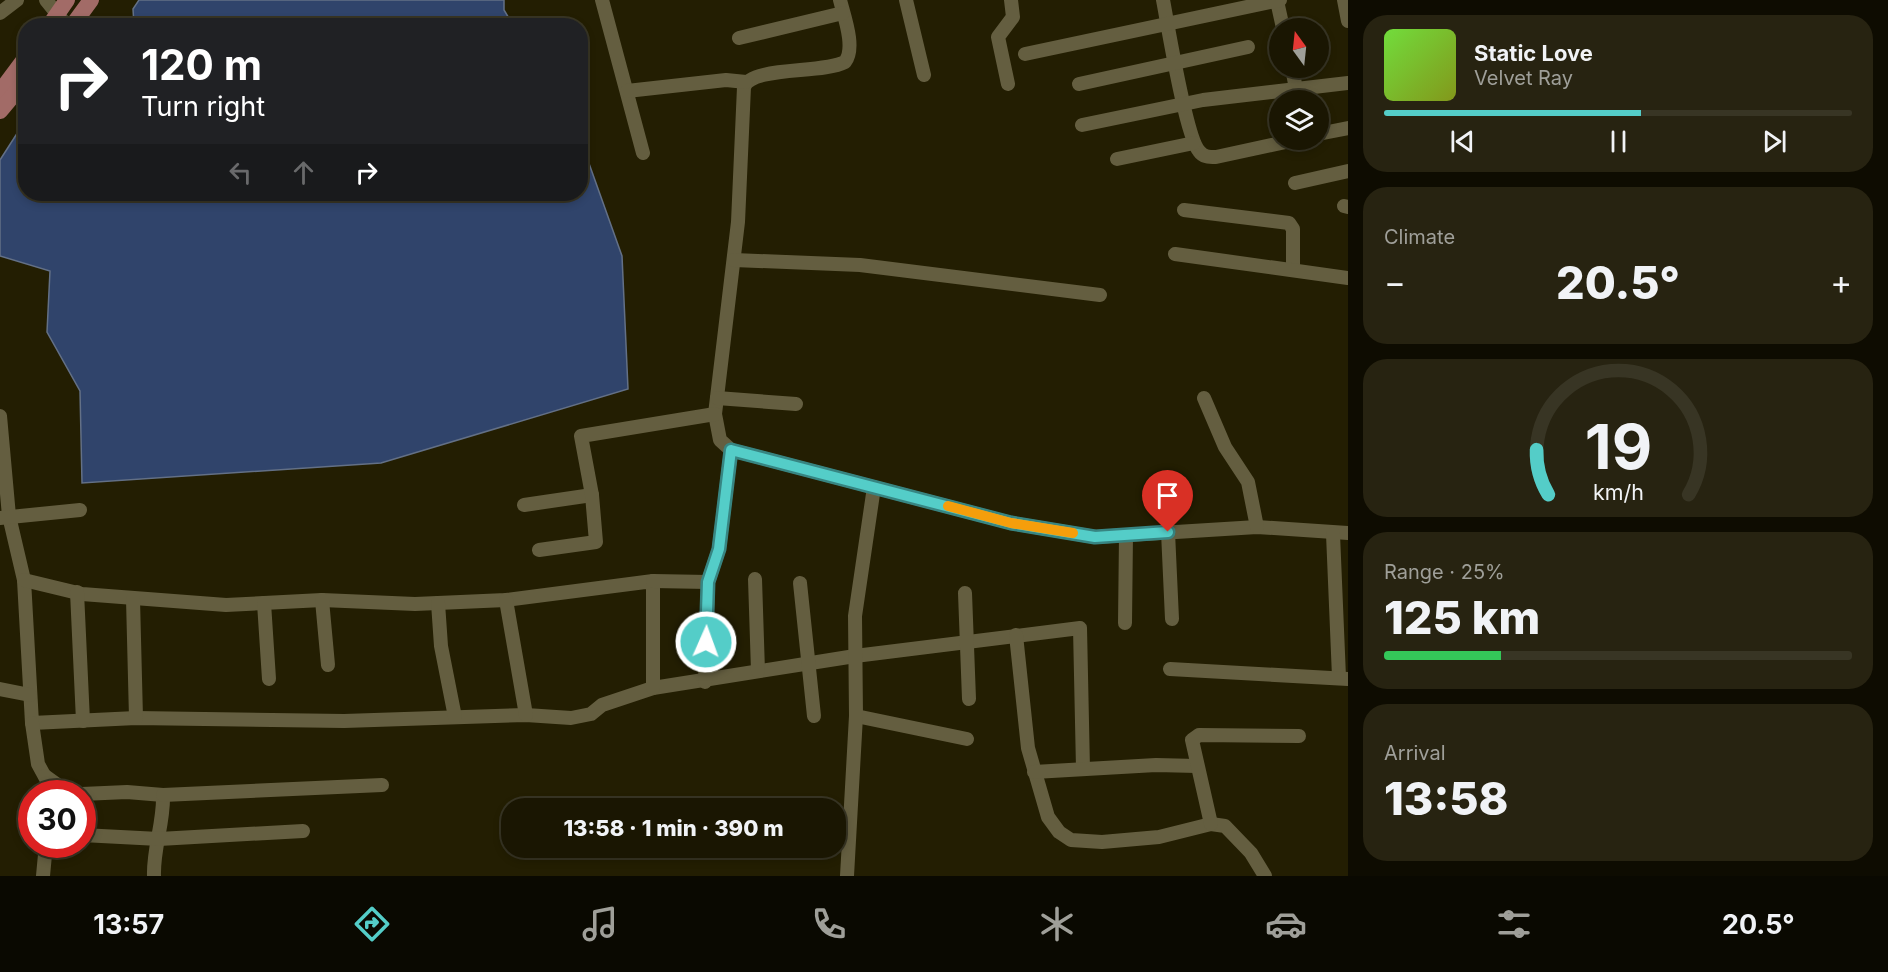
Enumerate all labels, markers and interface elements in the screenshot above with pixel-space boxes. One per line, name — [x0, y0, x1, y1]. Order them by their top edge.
north arrow — [1269, 18, 1329, 78]
map controls — [1269, 18, 1329, 150]
text: 120 m — [141, 39, 262, 90]
text: Static Love — [1474, 40, 1593, 66]
icon: right — [42, 42, 120, 120]
text: Velvet Ray — [1474, 66, 1573, 90]
text: Turn right — [141, 90, 265, 123]
button: layers — [1269, 90, 1329, 150]
icon: previous — [1446, 125, 1479, 158]
icon: pause — [1602, 125, 1635, 158]
icon: next — [1758, 125, 1791, 158]
icon: left — [224, 156, 257, 189]
icon: ahead — [287, 156, 320, 189]
icon: right — [350, 156, 383, 189]
text: Climate — [1384, 225, 1455, 249]
text: 20.5° — [1556, 255, 1680, 310]
text: − — [1384, 262, 1406, 302]
text: + — [1830, 262, 1852, 302]
text: 19 — [1584, 409, 1652, 484]
pin — [1142, 470, 1193, 532]
icon: arrive — [1151, 479, 1184, 512]
text: km/h — [1593, 479, 1643, 505]
text: Range · 25% — [1384, 560, 1505, 584]
text: 125 km — [1384, 590, 1540, 645]
position arrow — [674, 610, 738, 674]
text: Arrival — [1384, 741, 1446, 765]
text: 13:58 — [1384, 771, 1509, 826]
speed limit sign: 30 — [18, 780, 96, 858]
text: 13:58 · 1 min · 390 m — [563, 815, 784, 841]
icon: directions — [351, 903, 393, 945]
icon: music — [579, 903, 621, 945]
icon: phone — [808, 903, 850, 945]
icon: climate — [1036, 903, 1078, 945]
icon: car — [1265, 903, 1307, 945]
icon: filters — [1493, 903, 1535, 945]
text: 13:57 — [93, 908, 164, 941]
text: 20.5° — [1722, 908, 1795, 941]

